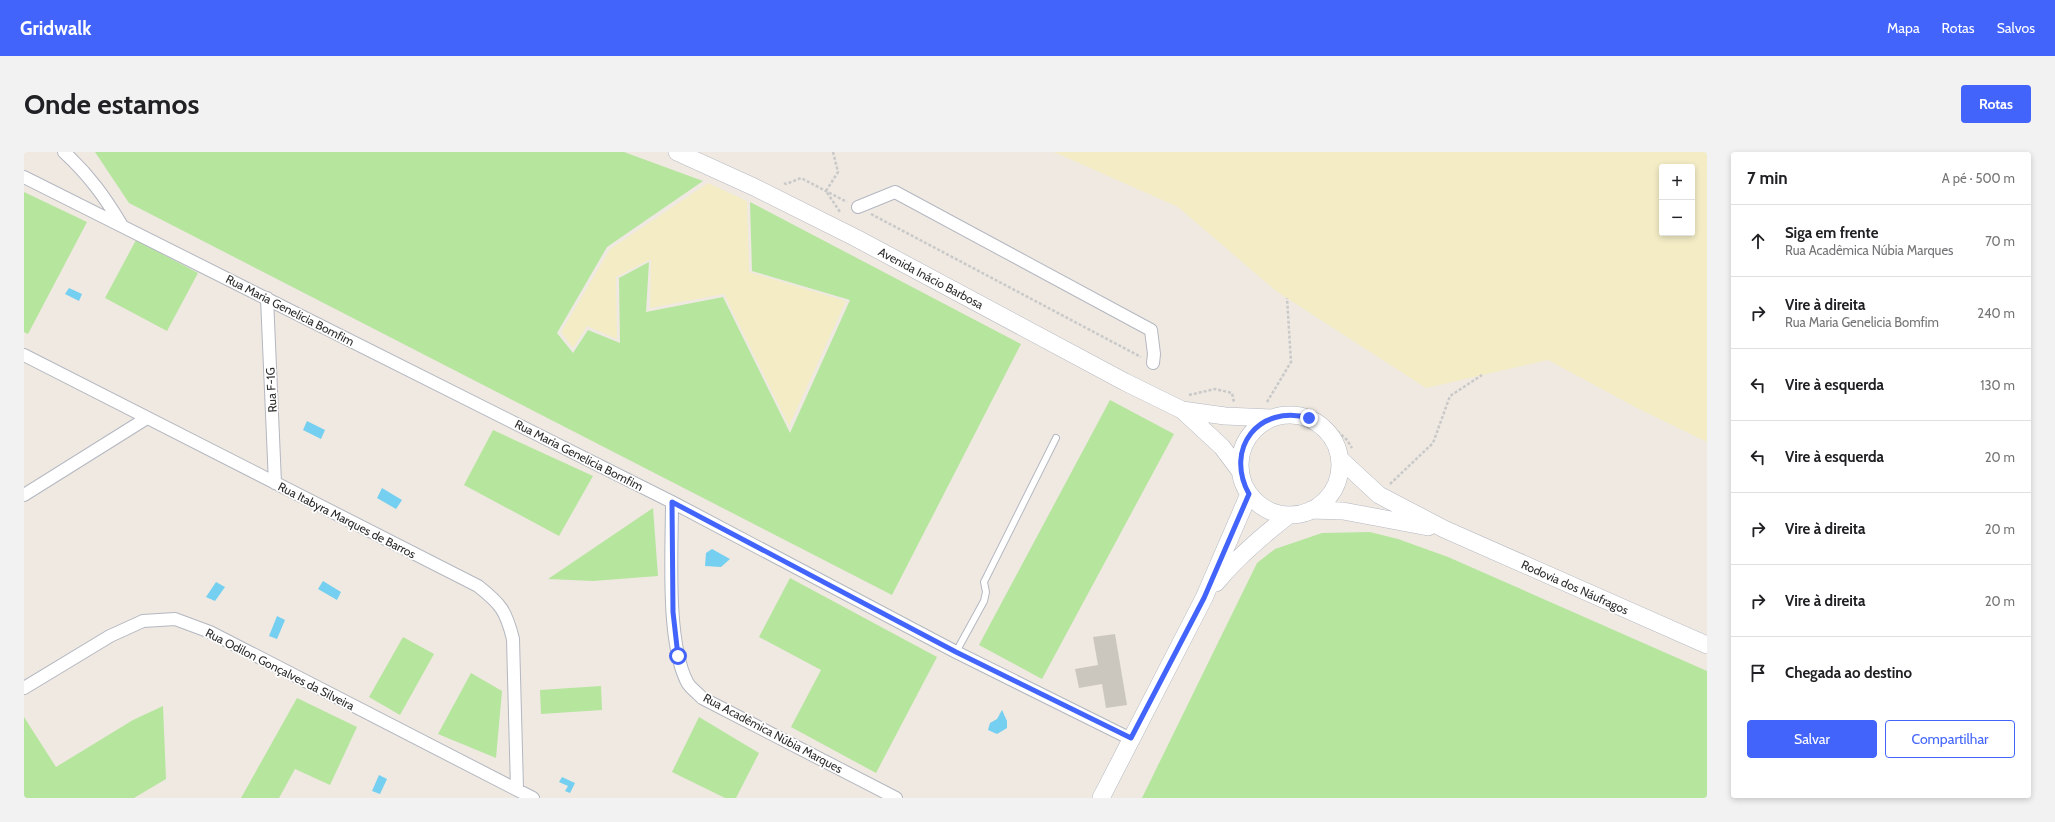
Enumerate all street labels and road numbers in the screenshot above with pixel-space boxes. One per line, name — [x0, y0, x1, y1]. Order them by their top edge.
street label: Avenida Inácio Barbosa — [876, 244, 986, 312]
street label: Rua Maria Genelicia Bomfim — [223, 271, 357, 349]
street label: Rua F-1G — [262, 367, 280, 413]
street label: Rua Maria Genelicia Bomfim — [512, 416, 646, 494]
street label: Rua Itabyra Marques de Barros — [276, 479, 418, 561]
street label: Rodovia dos Náufragos — [1519, 557, 1631, 617]
street label: Rua Odilon Gonçalves da Silveira — [203, 625, 357, 713]
street label: Rua Acadêmica Núbia Marques — [701, 690, 845, 776]

